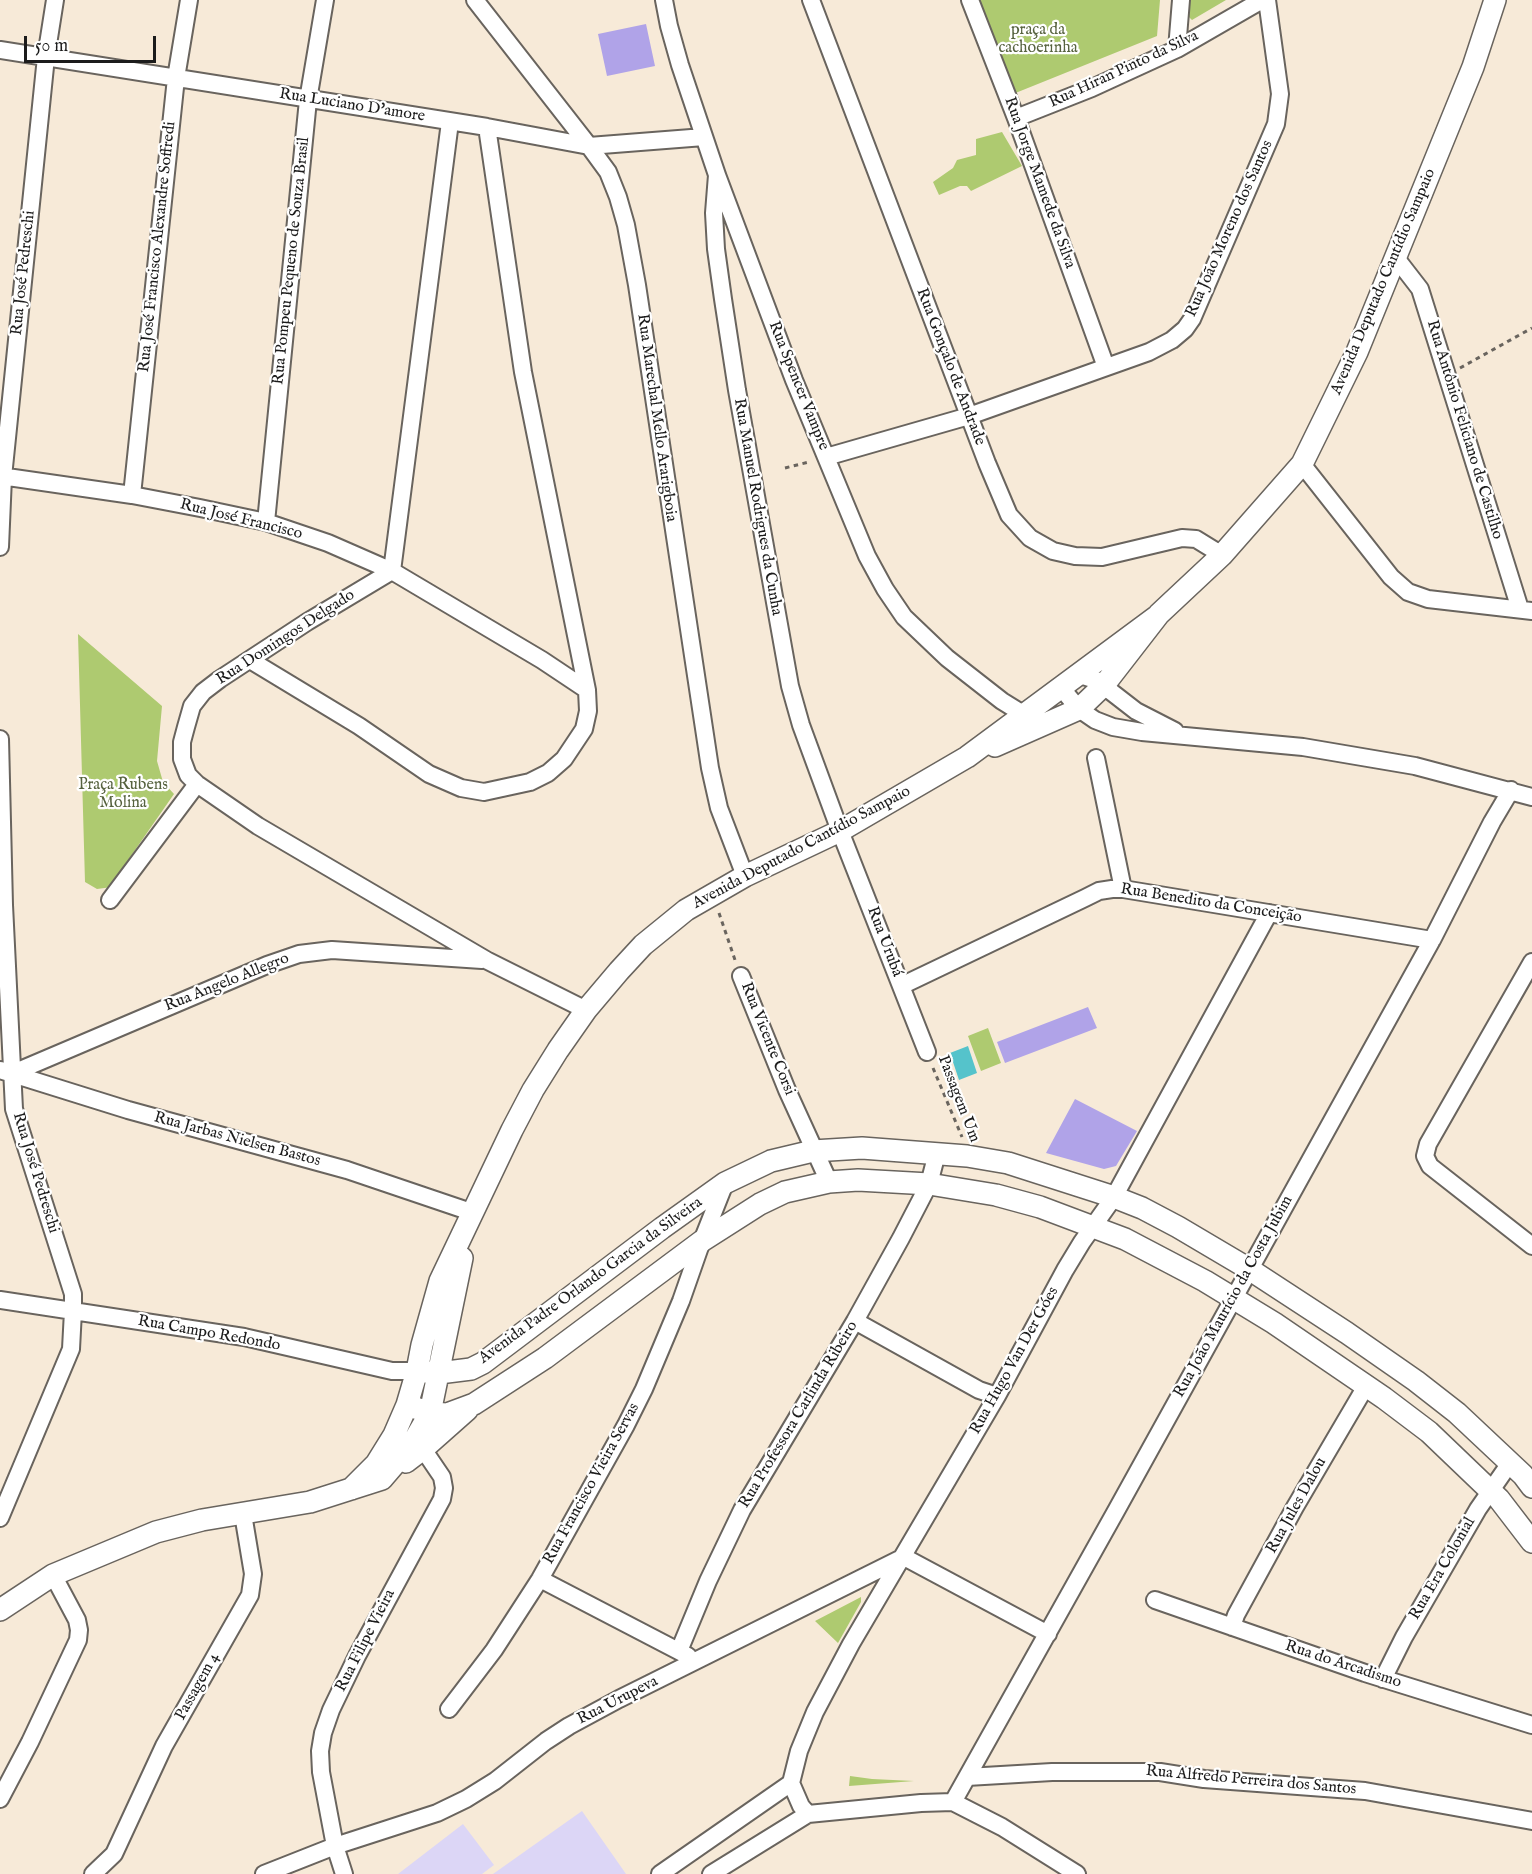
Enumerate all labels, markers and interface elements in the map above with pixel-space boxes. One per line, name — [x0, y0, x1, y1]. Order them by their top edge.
park label: praça da cachoerinha — [998, 21, 1078, 59]
scale bar — [27, 24, 159, 62]
street label: Rua Hiran Pinto da Silva — [1046, 27, 1202, 113]
text: 50 m — [35, 35, 68, 58]
street label: Rua Luciano D'amore — [278, 85, 426, 127]
street label: Rua Jorge Mamede da Silva — [999, 94, 1079, 272]
street label: Rua José Francisco Alexandre Soffredi — [135, 121, 181, 373]
street label: Rua Pompeu Pequeno de Souza Brasil — [269, 136, 315, 386]
street label: Rua João Moreno dos Santos — [1182, 138, 1278, 320]
street label: Avenida Deputado Cantídio Sampaio — [1328, 166, 1440, 398]
street label: Rua José Pedreschi — [8, 210, 40, 336]
street label: Rua Gonçalo de Andrade — [911, 286, 989, 448]
street label: Rua Marechal Mello Ararigboia — [632, 313, 680, 523]
street label: Rua Antônio Feliciano de Castilho — [1421, 318, 1507, 542]
street label: Rua Spencer Vampre — [763, 319, 833, 453]
street label: Rua Manuel Rodrigues da Cunha — [728, 397, 786, 617]
street label: Rua José Francisco — [178, 496, 304, 544]
street label: Rua Domingos Delgado — [213, 586, 359, 690]
park label: Praça Rubens Molina — [78, 776, 168, 814]
street label: Avenida Deputado Cantídio Sampaio — [690, 782, 914, 914]
street label: Rua Benedito da Conceição — [1119, 880, 1303, 928]
street label: Rua Urubá — [862, 904, 906, 980]
street label: Rua Angelo Allegro — [162, 949, 292, 1017]
street label: Rua Vicente Corsi — [736, 980, 798, 1098]
street label: Passagem Um — [933, 1053, 983, 1145]
street label: Rua Jarbas Nielsen Bastos — [152, 1109, 322, 1171]
street label: Rua José Pedreschi — [7, 1110, 63, 1236]
street label: Avenida Padre Orlando Garcia da Silveira — [476, 1193, 706, 1369]
street label: Rua João Maurício da Costa Jubim — [1170, 1193, 1298, 1401]
street label: Rua Hugo Van Der Góes — [966, 1284, 1064, 1438]
street label: Rua Campo Redondo — [136, 1312, 282, 1356]
street label: Rua Professora Carlinda Ribeiro — [735, 1318, 863, 1512]
street label: Rua Francisco Vieira Servas — [540, 1400, 644, 1568]
street label: Rua Jules Dalou — [1263, 1455, 1331, 1557]
street label: Rua Era Colonial — [1406, 1514, 1480, 1624]
street label: Rua Filipe Vieira — [332, 1587, 400, 1695]
street label: Rua do Arcadismo — [1282, 1637, 1404, 1693]
street label: Passagem 4 — [172, 1650, 224, 1724]
street label: Rua Urupeva — [574, 1672, 662, 1730]
street label: Rua Alfredo Perreira dos Santos — [1145, 1762, 1357, 1800]

